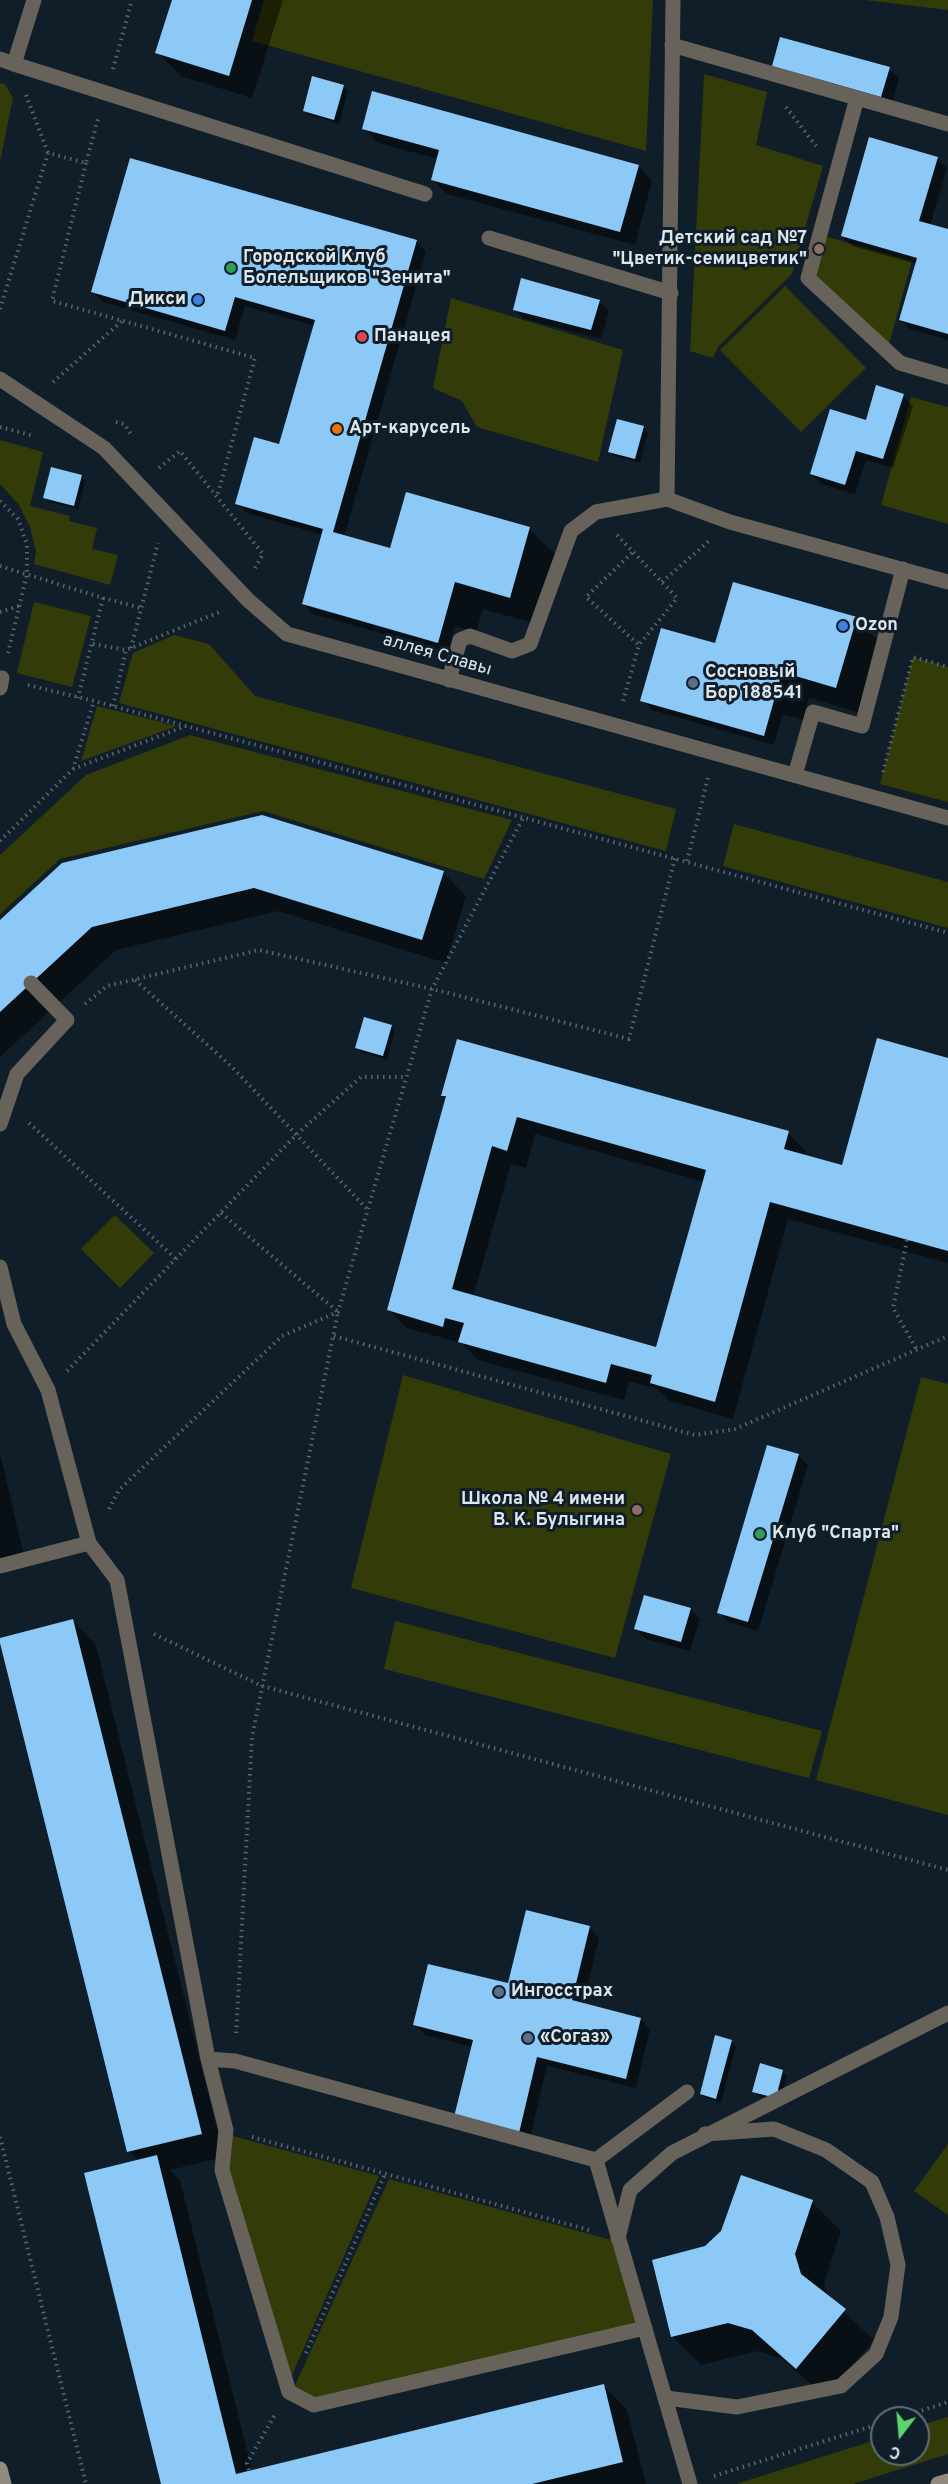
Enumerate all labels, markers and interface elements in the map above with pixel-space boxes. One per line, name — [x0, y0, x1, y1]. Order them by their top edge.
place label: Детский сад №7 "Цветик-семицветик" — [612, 228, 807, 270]
marker: Детский сад №7 "Цветик-семицветик" — [812, 242, 826, 256]
place label: Городской Клуб Болельщиков "Зенита" — [243, 247, 451, 290]
marker: Городской Клуб Болельщиков "Зенита" — [224, 261, 238, 275]
place label: Дикси — [128, 289, 186, 311]
marker: Дикси — [191, 293, 205, 307]
place label: Панацея — [374, 326, 451, 348]
marker: Панацея — [355, 330, 369, 344]
place label: Арт-карусель — [349, 418, 471, 440]
marker: Арт-карусель — [330, 422, 344, 436]
place label: Ozon — [855, 615, 898, 637]
marker: Ozon — [836, 619, 850, 633]
street label: аллея Славы — [380, 630, 494, 682]
place label: Сосновый Бор 188541 — [705, 662, 803, 704]
marker: Сосновый Бор 188541 — [686, 676, 700, 690]
place label: Школа № 4 имени В. К. Булыгина — [461, 1489, 625, 1532]
marker: Школа № 4 имени В. К. Булыгина — [630, 1503, 644, 1517]
place label: Клуб "Спарта" — [772, 1523, 899, 1545]
marker: Клуб "Спарта" — [753, 1527, 767, 1541]
place label: Ингосстрах — [511, 1981, 613, 2003]
marker: Ингосстрах — [492, 1985, 506, 1999]
place label: «Согаз» — [540, 2027, 610, 2049]
marker: «Согаз» — [521, 2031, 535, 2045]
north arrow — [870, 2406, 930, 2466]
text: С — [888, 2440, 903, 2462]

